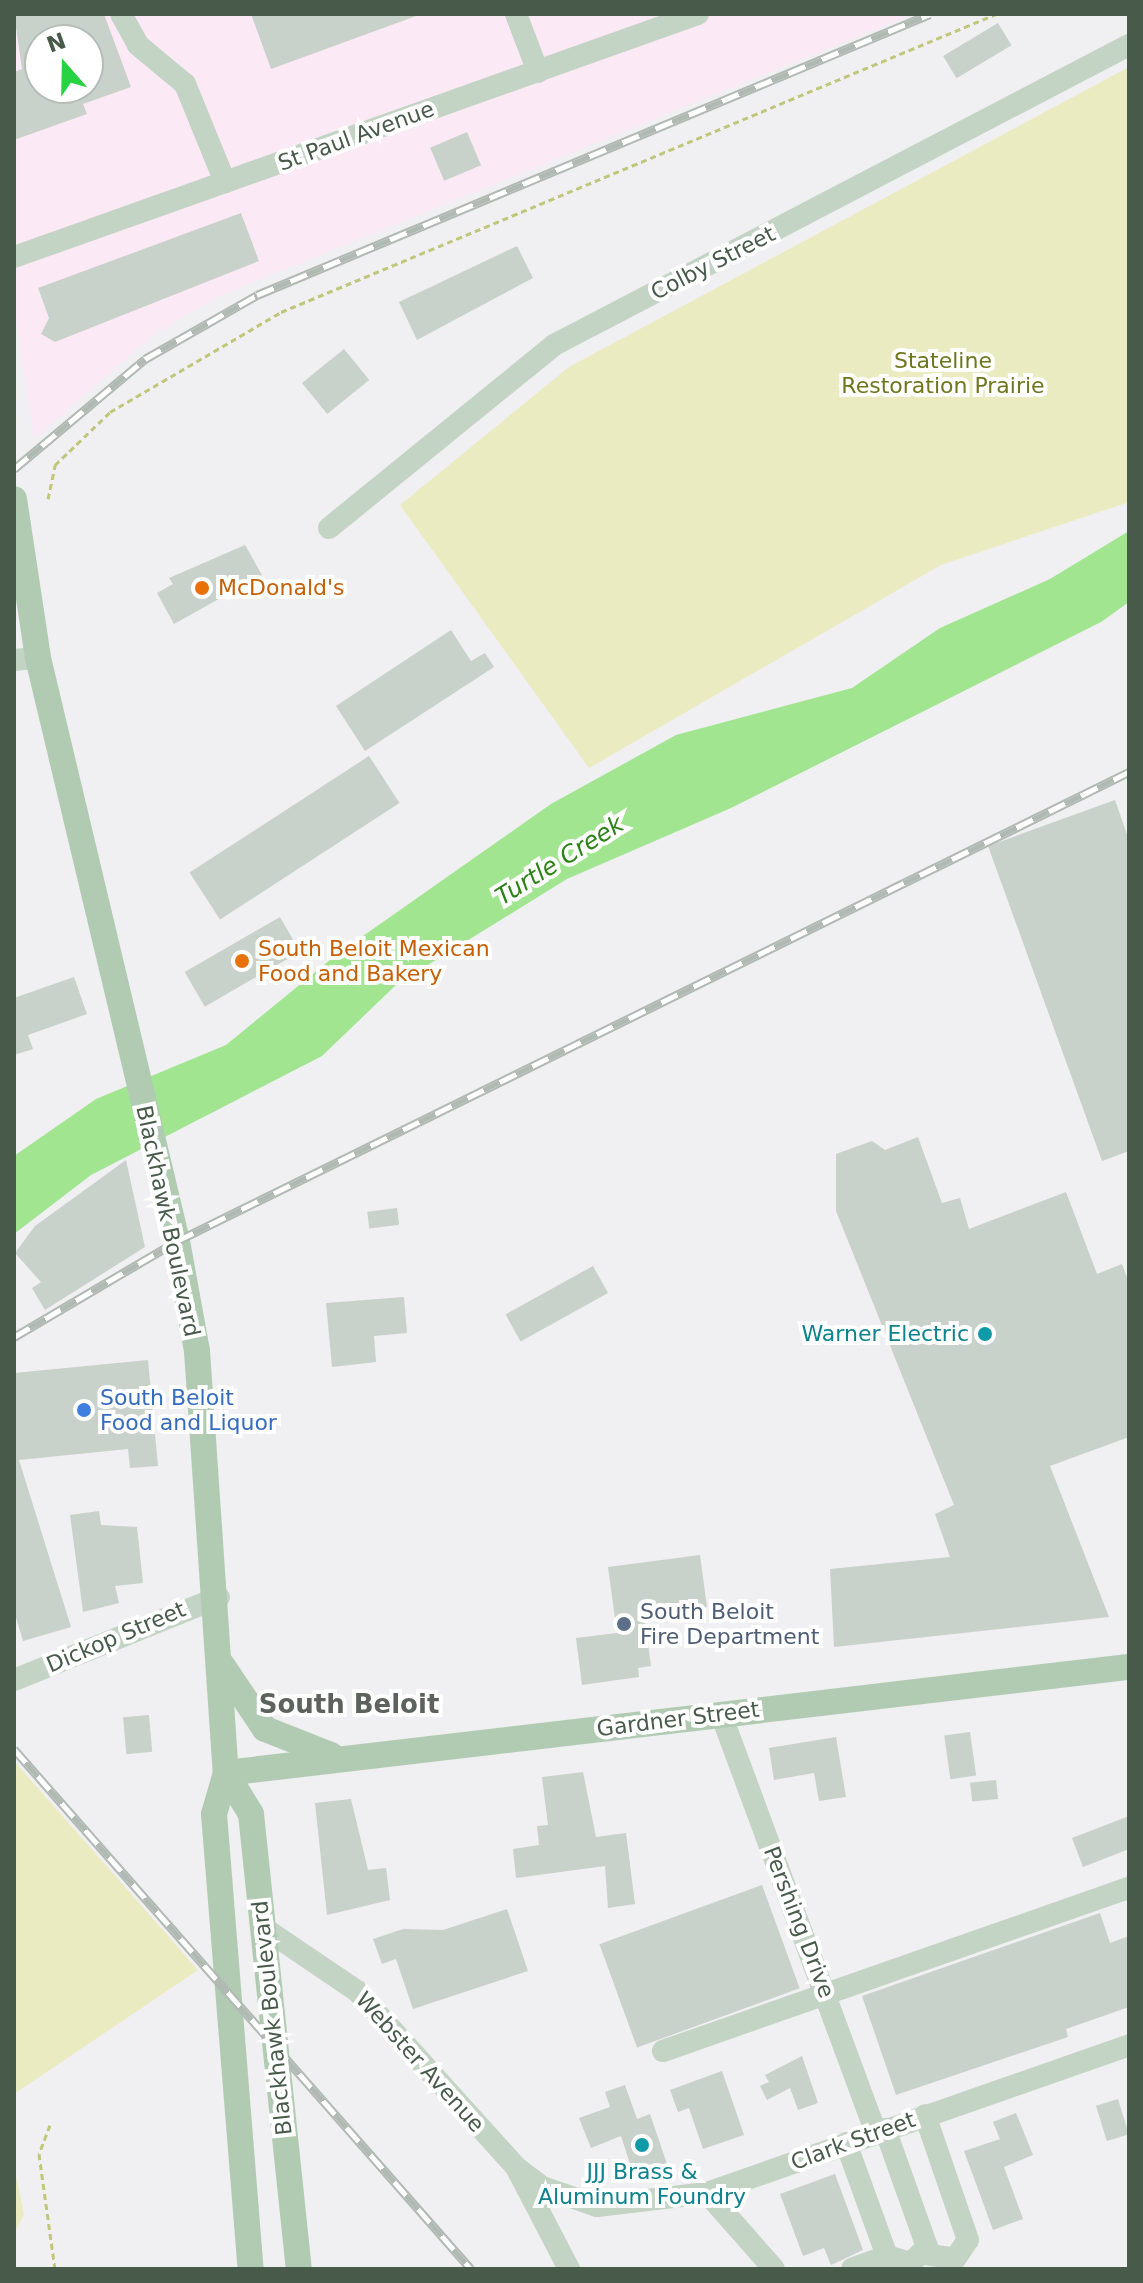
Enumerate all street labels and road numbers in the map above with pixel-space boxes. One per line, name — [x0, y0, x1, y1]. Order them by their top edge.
street label: St Paul Avenue — [274, 96, 438, 176]
street label: Colby Street — [647, 220, 779, 306]
street label: Blackhawk Boulevard — [131, 1103, 205, 1339]
street label: Dickop Street — [43, 1596, 189, 1678]
street label: Gardner Street — [595, 1696, 761, 1742]
street label: Pershing Drive — [758, 1843, 840, 2001]
street label: Blackhawk Boulevard — [247, 1899, 297, 2137]
street label: Webster Avenue — [350, 1987, 490, 2137]
street label: Clark Street — [787, 2106, 919, 2176]

